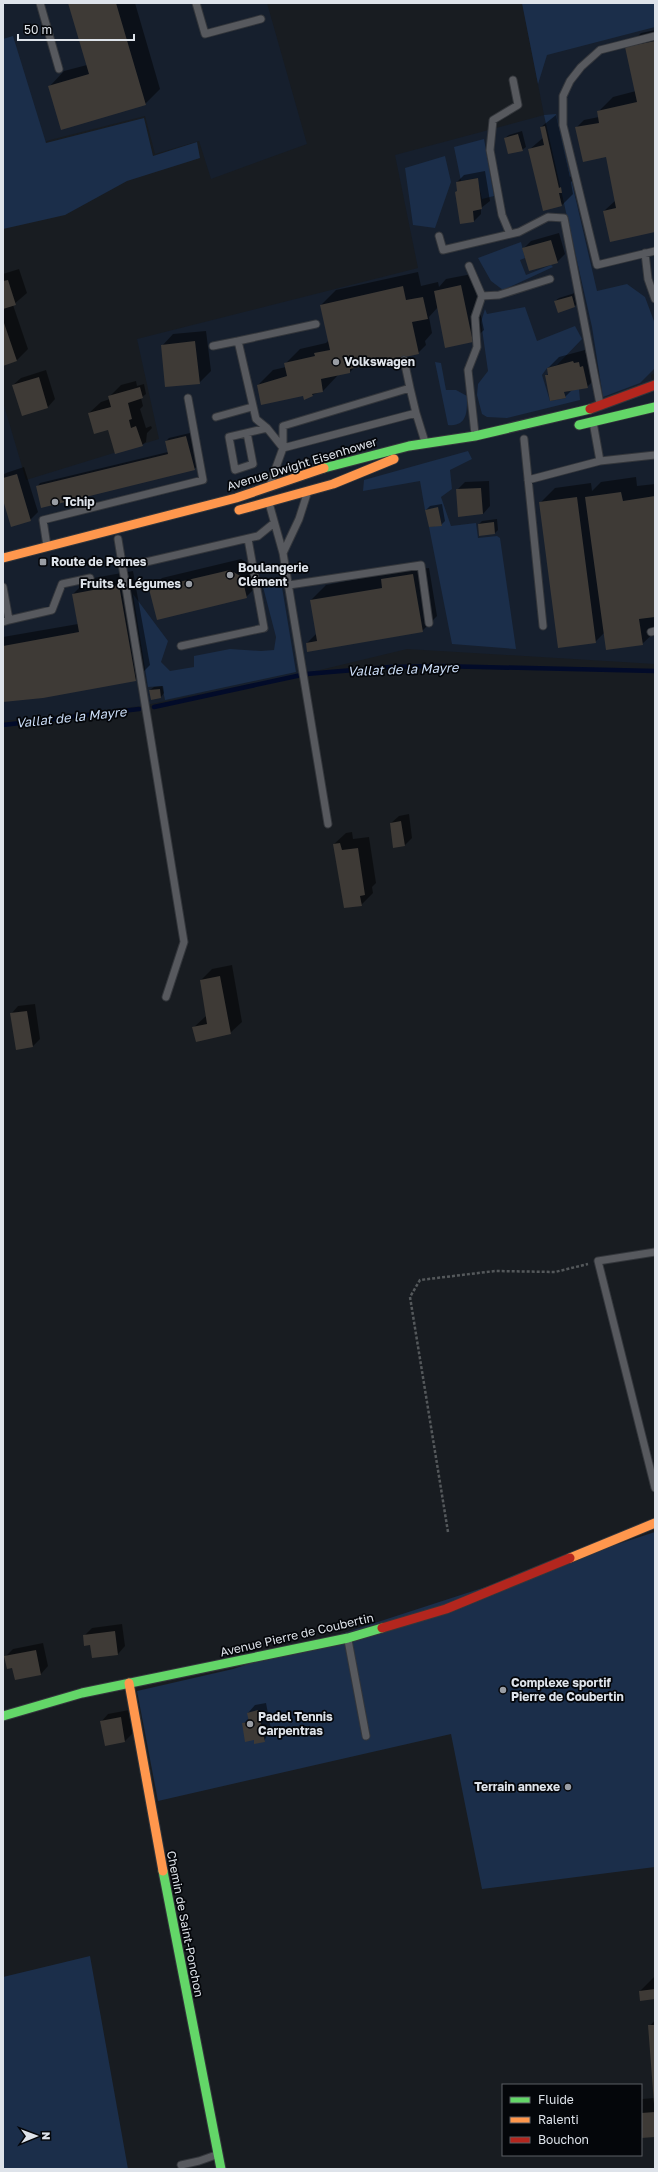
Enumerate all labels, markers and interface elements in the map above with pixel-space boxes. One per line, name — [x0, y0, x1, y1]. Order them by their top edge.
scale bar — [18, 16, 134, 42]
text: 50 m — [24, 22, 52, 37]
place label: Volkswagen — [344, 354, 415, 369]
marker: Volkswagen — [331, 357, 341, 367]
street label: Avenue Dwight Eisenhower — [225, 433, 379, 494]
place label: Tchip — [63, 494, 95, 509]
marker: Tchip — [50, 497, 60, 507]
place label: Route de Pernes — [51, 554, 147, 569]
marker: Route de Pernes — [38, 557, 48, 567]
place label: Boulangerie Clément — [238, 560, 309, 589]
marker: Boulangerie Clément — [225, 570, 235, 580]
place label: Fruits & Légumes — [80, 576, 181, 591]
marker: Fruits & Légumes — [184, 579, 194, 589]
water label: Vallat de la Mayre — [347, 659, 460, 679]
water label: Vallat de la Mayre — [15, 703, 128, 731]
street label: Avenue Pierre de Coubertin — [219, 1610, 375, 1660]
place label: Complexe sportif Pierre de Coubertin — [511, 1675, 624, 1704]
marker: Complexe sportif Pierre de Coubertin — [498, 1685, 508, 1695]
place label: Padel Tennis Carpentras — [258, 1709, 333, 1738]
marker: Padel Tennis Carpentras — [245, 1719, 255, 1729]
place label: Terrain annexe — [474, 1779, 560, 1794]
marker: Terrain annexe — [563, 1782, 573, 1792]
street label: Chemin de Saint-Ponchon — [164, 1849, 207, 1998]
legend — [502, 2084, 642, 2156]
text: Fluide — [538, 2092, 574, 2107]
text: Ralenti — [538, 2112, 579, 2127]
north arrow — [16, 2116, 56, 2156]
text: N — [40, 2132, 53, 2140]
text: Bouchon — [538, 2132, 589, 2147]

